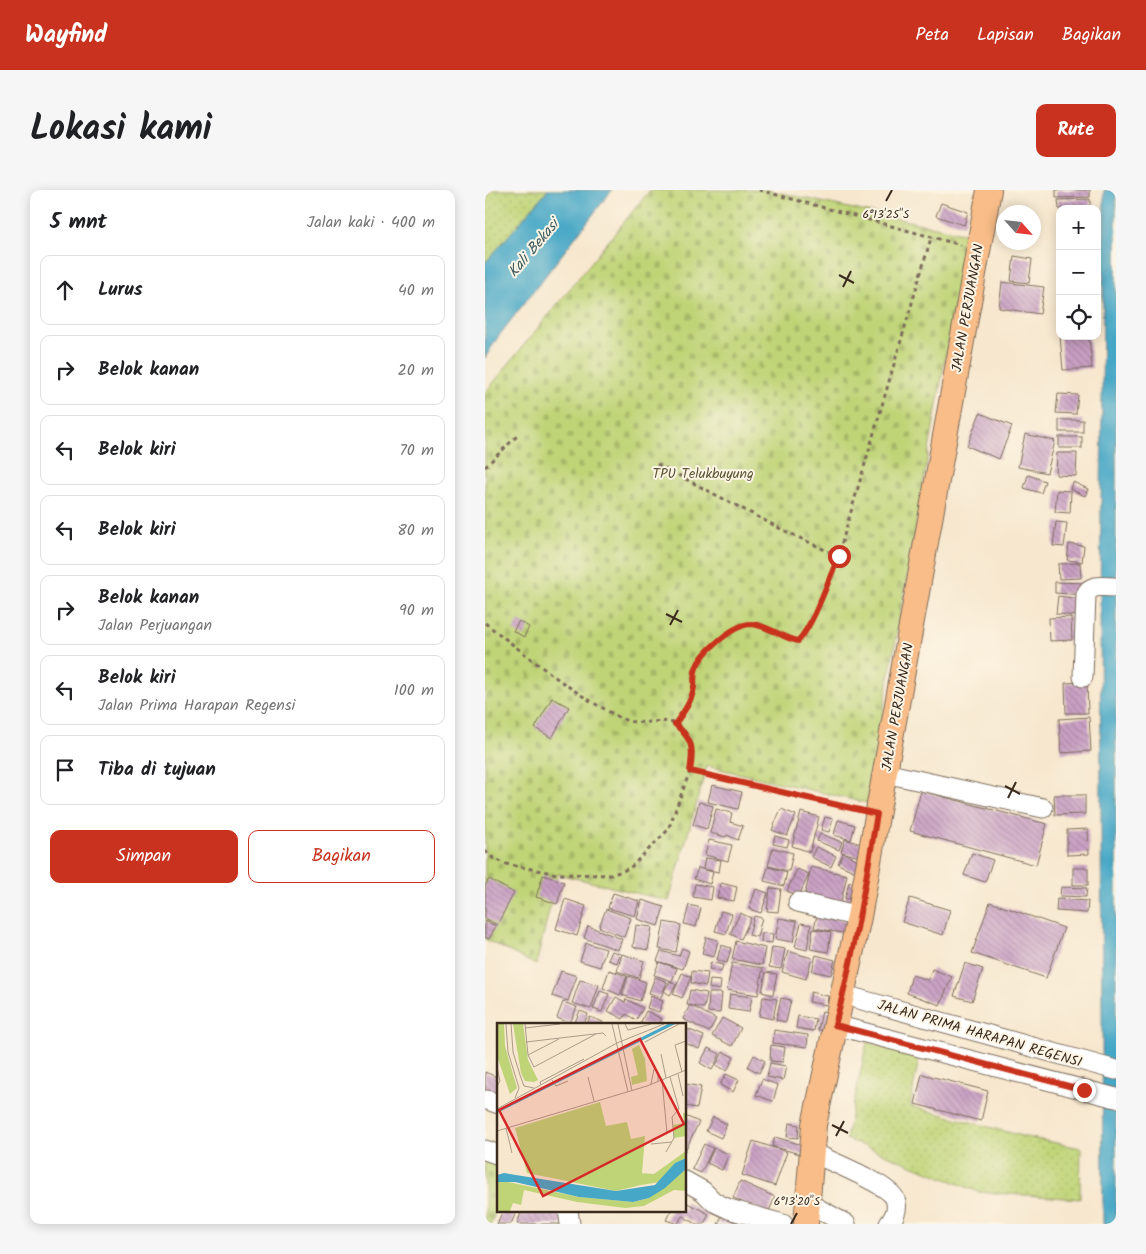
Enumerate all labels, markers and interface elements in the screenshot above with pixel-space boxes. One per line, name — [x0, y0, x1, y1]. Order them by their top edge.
text: Wayfind — [25, 16, 107, 55]
text: Peta — [916, 21, 949, 50]
text: Lapisan — [977, 21, 1034, 50]
text: Bagikan — [1062, 21, 1121, 50]
text: Lokasi kami — [30, 102, 212, 158]
button: Rute — [1036, 104, 1116, 157]
text: 6°13'25"S — [863, 205, 910, 224]
north arrow — [996, 205, 1041, 250]
map controls — [1056, 205, 1101, 340]
button: + — [1056, 205, 1101, 250]
text: 5 mnt — [50, 206, 107, 239]
text: Jalan kaki · 400 m — [307, 210, 435, 235]
water label: Kali Bekasi — [502, 212, 567, 283]
street label: JALAN PERJUANGAN — [946, 242, 990, 374]
button: − — [1056, 250, 1101, 295]
text: Lurus — [98, 275, 143, 305]
icon: ahead — [51, 276, 79, 304]
text: 40 m — [398, 278, 434, 303]
button: locate — [1056, 295, 1101, 340]
text: Belok kanan — [98, 355, 199, 385]
icon: right — [51, 356, 79, 384]
text: 20 m — [398, 358, 434, 383]
text: Belok kiri — [98, 435, 176, 465]
icon: left — [51, 436, 79, 464]
text: 70 m — [399, 438, 434, 463]
park label: TPU Telukbuyung — [652, 463, 754, 485]
text: Belok kiri — [98, 515, 176, 545]
icon: left — [51, 516, 79, 544]
text: 80 m — [397, 518, 434, 543]
route start — [828, 545, 851, 568]
text: Belok kanan — [98, 583, 199, 613]
icon: right — [51, 596, 79, 624]
text: 90 m — [399, 598, 434, 623]
text: Jalan Perjuangan — [98, 613, 212, 638]
street label: JALAN PERJUANGAN — [876, 641, 920, 773]
text: Belok kiri — [98, 663, 176, 693]
icon: left — [51, 676, 79, 704]
text: 100 m — [394, 678, 434, 703]
text: Jalan Prima Harapan Regensi — [98, 693, 295, 718]
text: Tiba di tujuan — [98, 755, 216, 785]
icon: arrive — [51, 756, 79, 784]
button: Simpan — [50, 830, 238, 883]
button: Bagikan — [248, 830, 435, 883]
street label: JALAN PRIMA HARAPAN REGENSI — [875, 994, 1085, 1074]
inset map — [497, 1023, 686, 1212]
route end — [1073, 1079, 1096, 1102]
text: 6°13'20"S — [774, 1192, 821, 1211]

